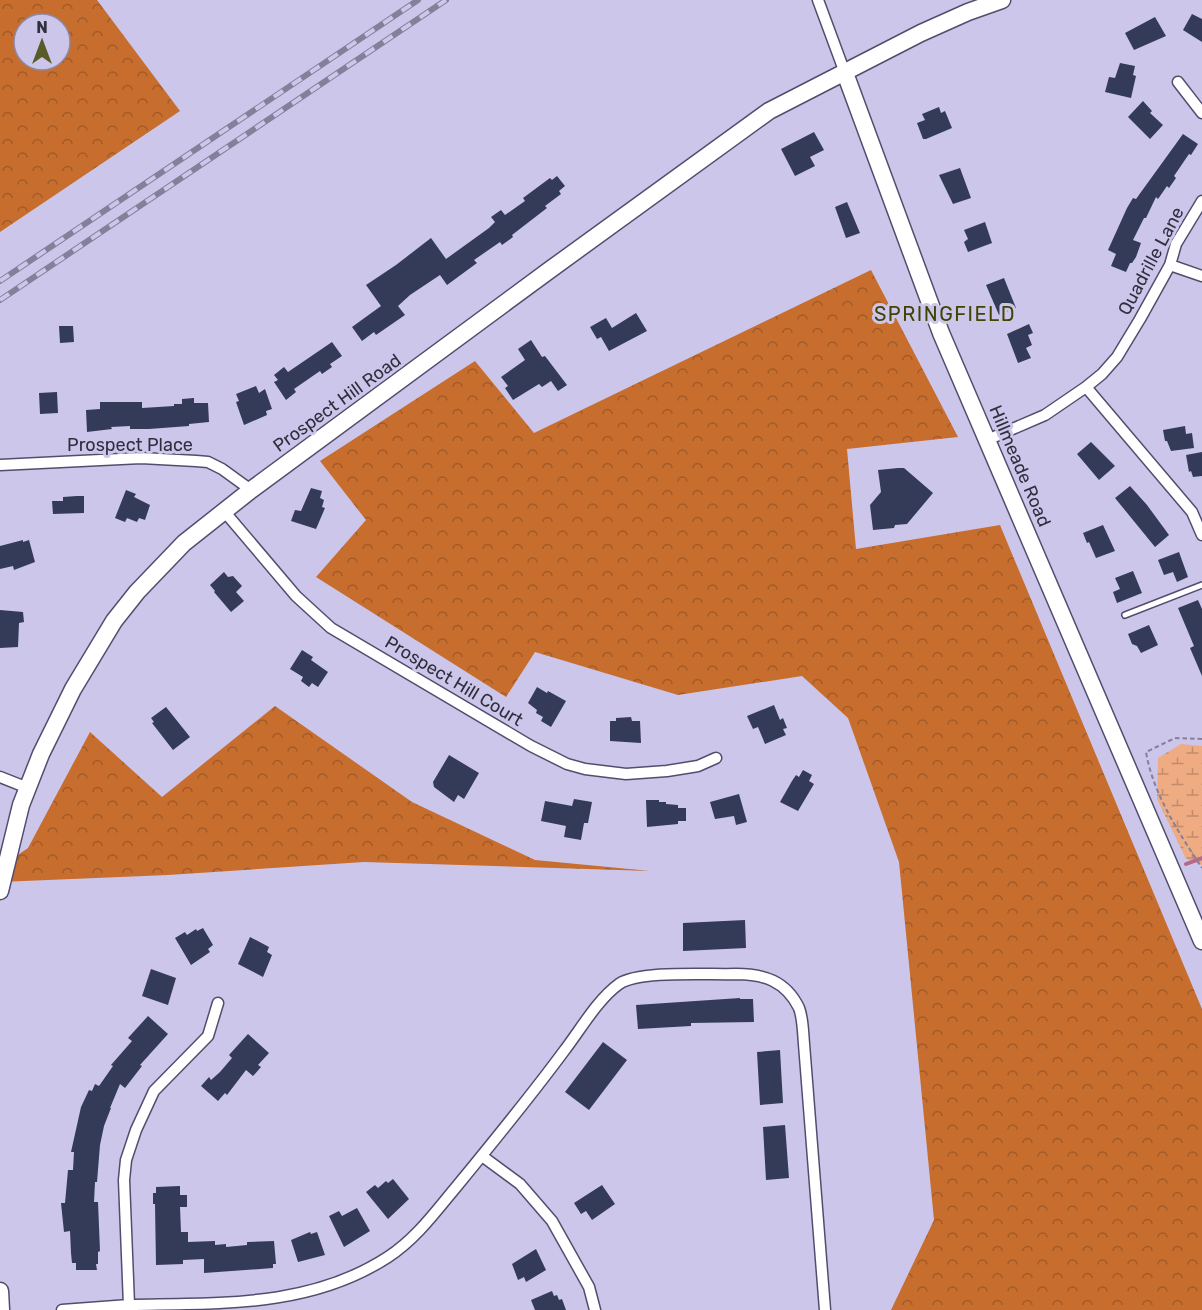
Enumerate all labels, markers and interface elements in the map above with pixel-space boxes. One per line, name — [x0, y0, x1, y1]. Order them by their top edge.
north arrow — [12, 12, 72, 72]
text: N — [36, 18, 48, 37]
street label: Quadrille Lane — [1113, 203, 1189, 319]
district label: SPRINGFIELD — [874, 302, 1016, 326]
street label: Prospect Hill Road — [269, 349, 405, 457]
street label: Hillmeade Road — [985, 402, 1055, 530]
street label: Prospect Place — [67, 434, 193, 456]
street label: Prospect Hill Court — [381, 631, 527, 731]

